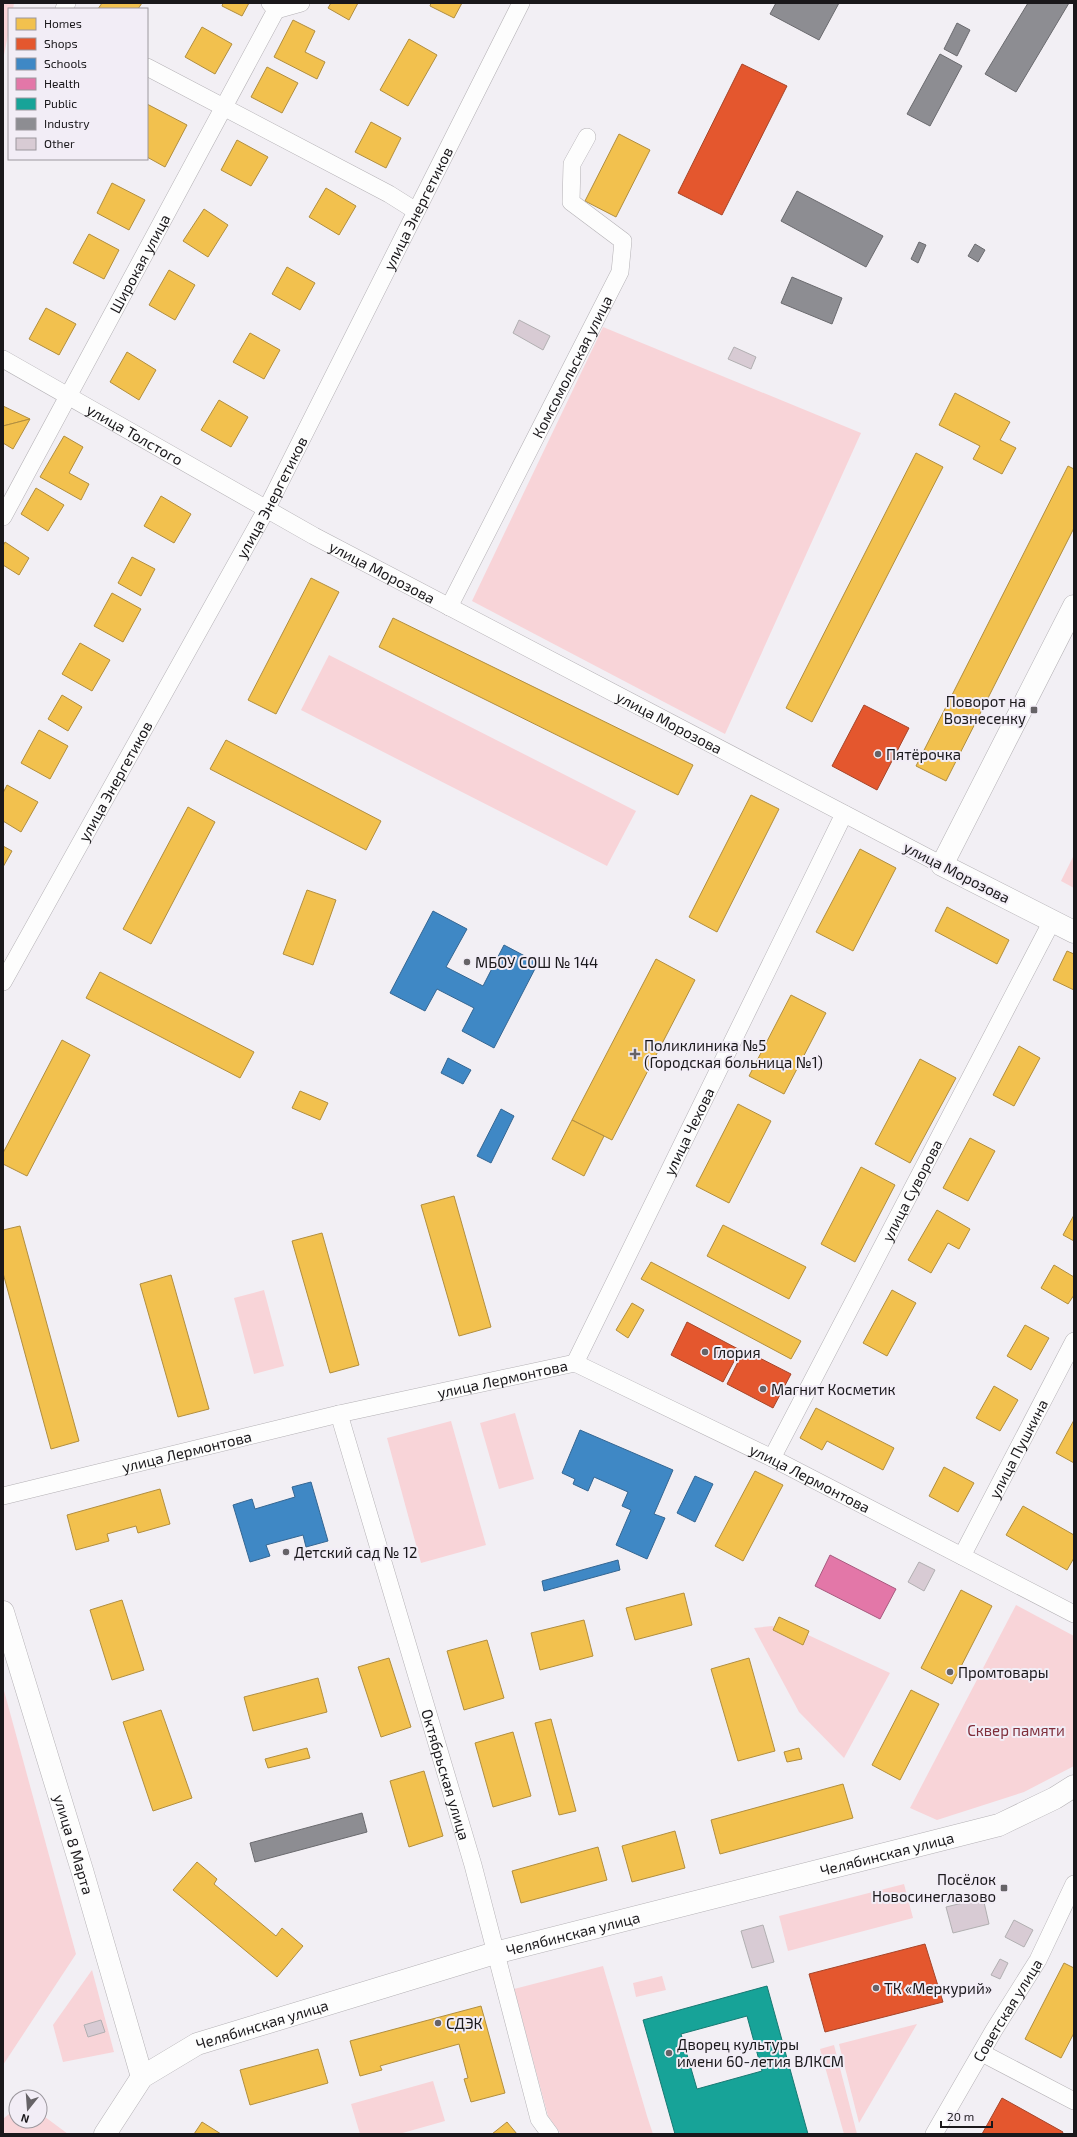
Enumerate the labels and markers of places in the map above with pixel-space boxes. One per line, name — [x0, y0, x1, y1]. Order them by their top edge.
place label: Поворот на Вознесенку — [944, 692, 1026, 728]
marker: Поворот на Вознесенку — [1029, 705, 1039, 715]
place label: Пятёрочка — [886, 745, 961, 763]
marker: Пятёрочка — [873, 749, 883, 759]
place label: МБОУ СОШ № 144 — [475, 953, 598, 971]
marker: МБОУ СОШ № 144 — [462, 957, 472, 967]
place label: Поликлиника №5 (Городская больница №1) — [644, 1036, 823, 1071]
marker: Поликлиника №5 (Городская больница №1) — [629, 1048, 641, 1060]
place label: Глория — [713, 1343, 761, 1361]
marker: Глория — [700, 1347, 710, 1357]
place label: Магнит Косметик — [771, 1380, 896, 1398]
marker: Магнит Косметик — [758, 1384, 768, 1394]
place label: Детский сад № 12 — [294, 1543, 417, 1561]
marker: Детский сад № 12 — [281, 1547, 291, 1557]
place label: Промтовары — [958, 1663, 1049, 1681]
marker: Промтовары — [945, 1667, 955, 1677]
place label: Посёлок Новосинеглазово — [872, 1870, 996, 1905]
marker: Посёлок Новосинеглазово — [999, 1883, 1009, 1893]
place label: ТК «Меркурий» — [884, 1979, 992, 1998]
marker: ТК «Меркурий» — [871, 1983, 881, 1993]
place label: СДЭК — [446, 2014, 483, 2032]
marker: СДЭК — [433, 2018, 443, 2028]
place label: Дворец культуры имени 60-летия ВЛКСМ — [677, 2035, 844, 2070]
marker: Дворец культуры имени 60-летия ВЛКСМ — [664, 2048, 674, 2058]

